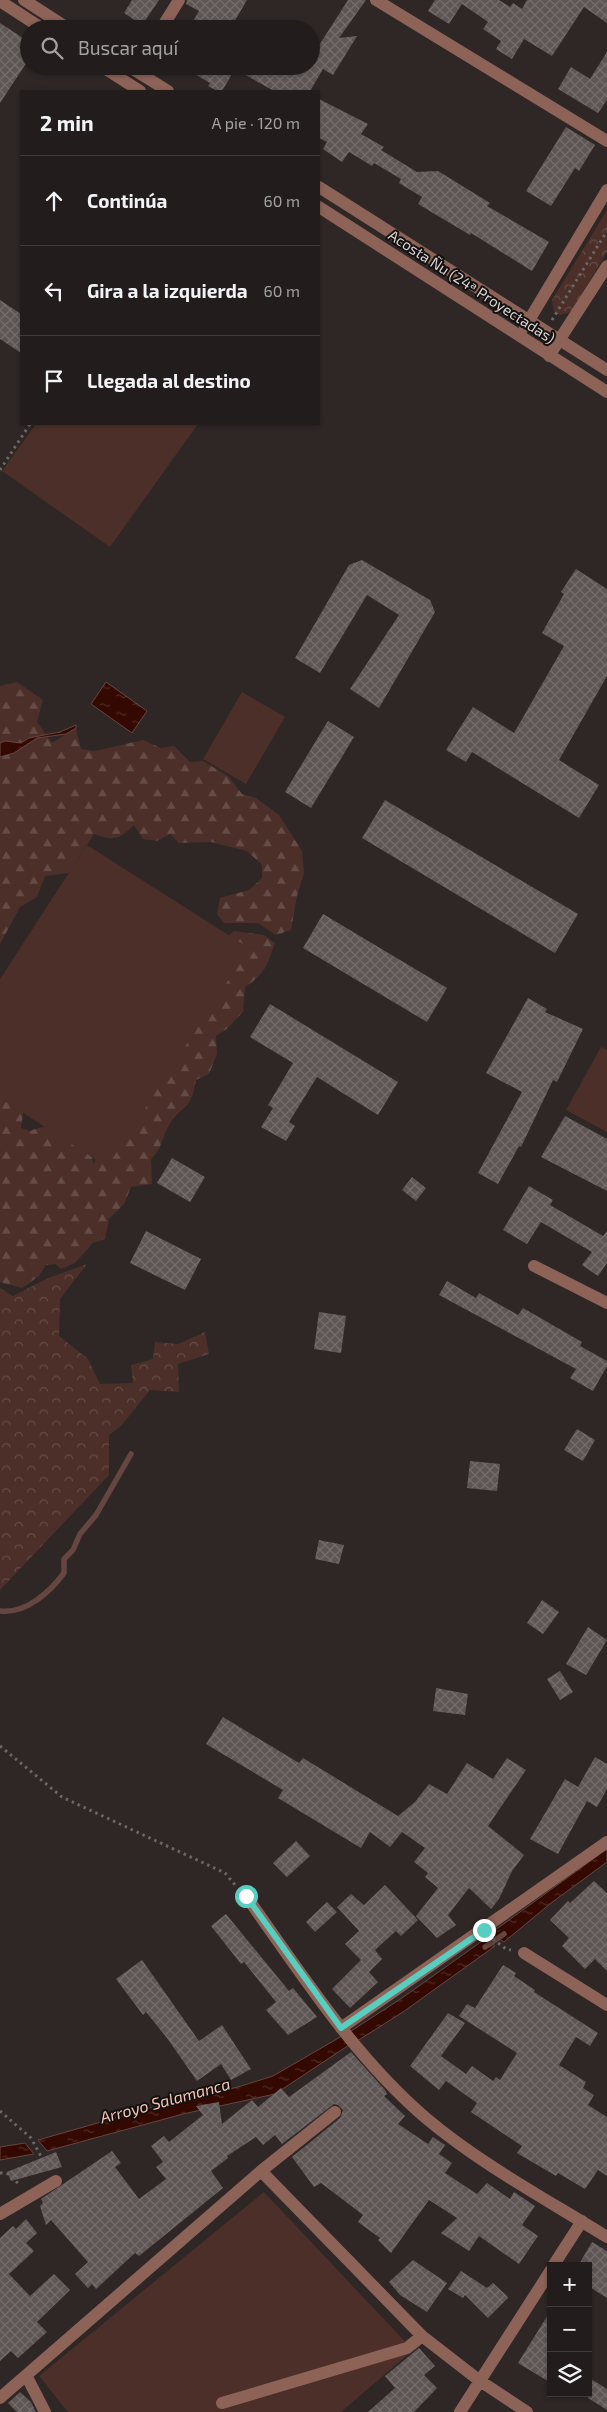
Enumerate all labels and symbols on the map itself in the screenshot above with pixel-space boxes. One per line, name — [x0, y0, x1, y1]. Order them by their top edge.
street label: Acosta Ñu (24ª Proyectadas) — [385, 225, 559, 347]
route start — [235, 1885, 258, 1908]
route end — [473, 1919, 496, 1942]
water label: Arroyo Salamanca — [97, 2074, 232, 2128]

